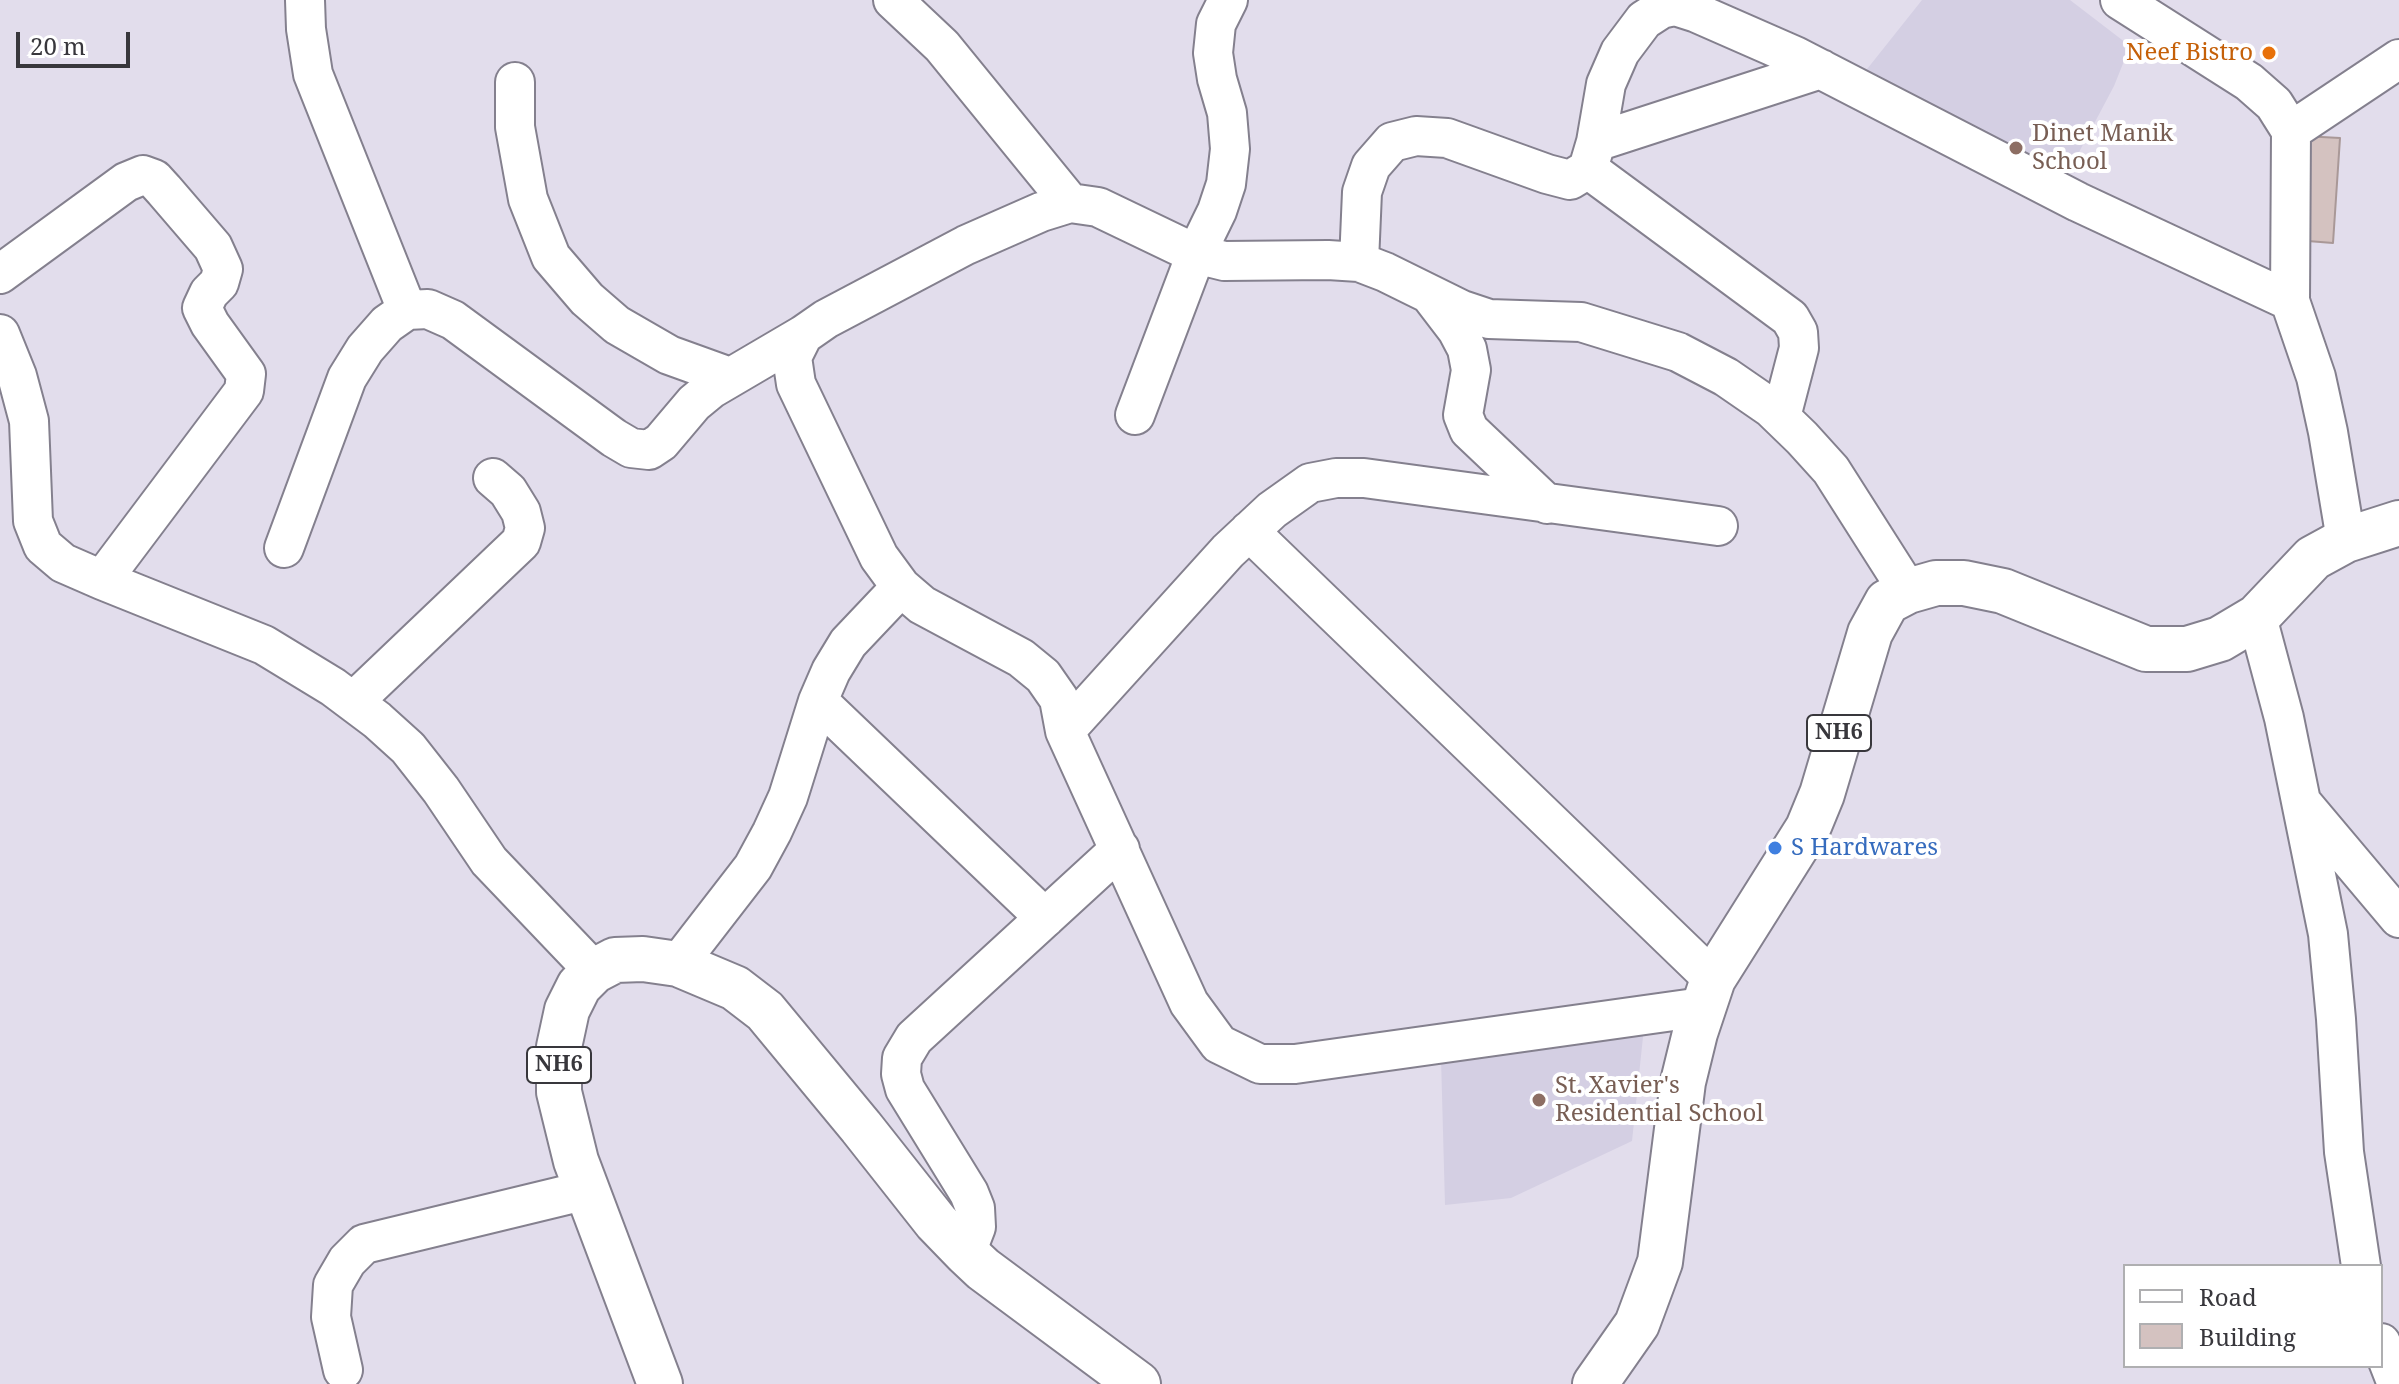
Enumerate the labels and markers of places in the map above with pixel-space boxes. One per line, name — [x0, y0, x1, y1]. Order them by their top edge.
place label: Neef Bistro — [2126, 39, 2253, 67]
marker: Neef Bistro — [2260, 44, 2278, 62]
place label: Dinet Manik School — [2032, 120, 2173, 176]
marker: Dinet Manik School — [2007, 139, 2025, 157]
place label: S Hardwares — [1791, 834, 1938, 862]
marker: S Hardwares — [1766, 839, 1784, 857]
place label: St. Xavier's Residential School — [1555, 1072, 1764, 1128]
marker: St. Xavier's Residential School — [1530, 1091, 1548, 1109]

